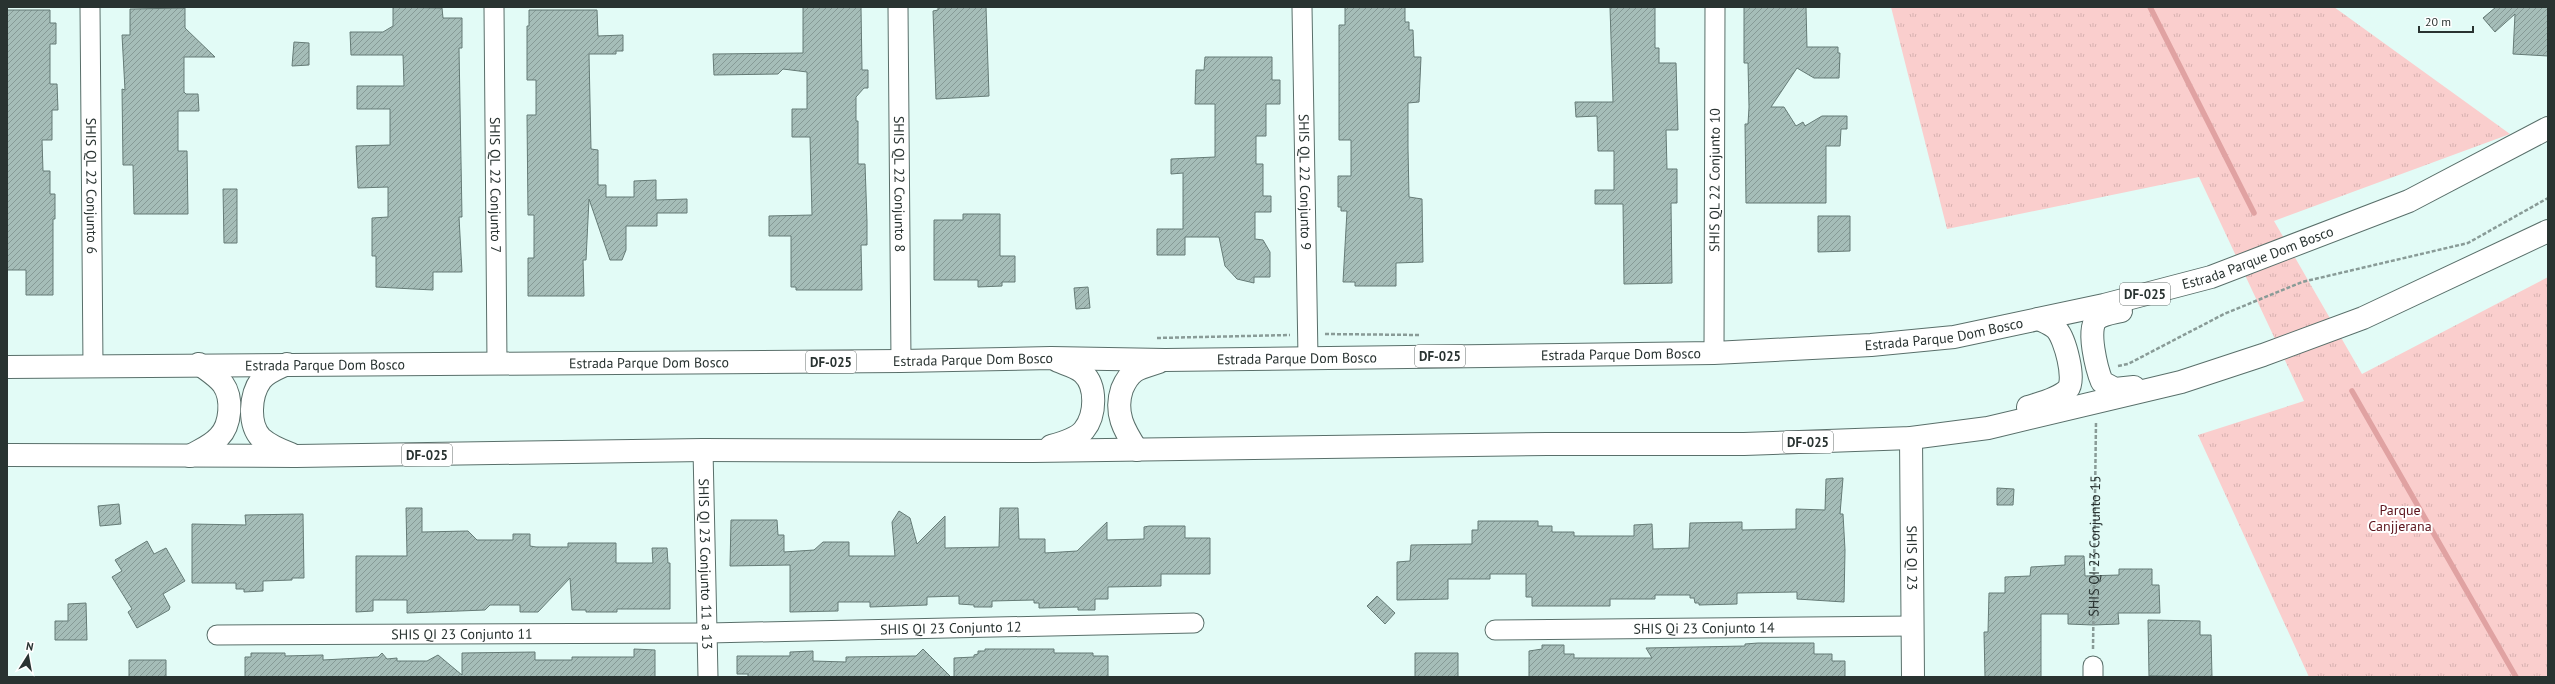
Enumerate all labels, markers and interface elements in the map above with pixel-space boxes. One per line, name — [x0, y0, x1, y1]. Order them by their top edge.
scale bar — [2419, 8, 2473, 34]
text: 20 m — [2425, 14, 2451, 29]
street label: SHIS QL 22 Conjunto 10 — [1705, 108, 1724, 252]
street label: SHIS QL 22 Conjunto 9 — [1295, 114, 1315, 250]
street label: SHIS QL 22 Conjunto 8 — [890, 116, 909, 252]
street label: SHIS QL 22 Conjunto 7 — [486, 117, 505, 253]
street label: SHIS QL 22 Conjunto 6 — [82, 118, 101, 254]
street label: Estrada Parque Dom Bosco — [2180, 222, 2336, 293]
road number: DF-025 — [2120, 283, 2170, 305]
street label: Estrada Parque Dom Bosco — [1864, 314, 2025, 354]
street label: Estrada Parque Dom Bosco — [1541, 344, 1701, 364]
road number: DF-025 — [1415, 345, 1465, 367]
street label: Estrada Parque Dom Bosco — [1217, 348, 1377, 368]
street label: Estrada Parque Dom Bosco — [893, 349, 1053, 370]
road number: DF-025 — [806, 351, 856, 373]
street label: Estrada Parque Dom Bosco — [569, 353, 729, 372]
street label: Estrada Parque Dom Bosco — [245, 355, 405, 374]
road number: DF-025 — [1783, 431, 1833, 453]
road number: DF-025 — [402, 444, 452, 466]
street label: SHIS QI 23 Conjunto 15 — [2084, 475, 2104, 617]
street label: SHIS QI 23 Conjunto 11 a 13 — [695, 478, 716, 650]
park label: Parque Canjjerana — [2368, 501, 2432, 535]
street label: SHIS QI 23 — [1903, 526, 1921, 590]
street label: SHIS QI 23 Conjunto 12 — [880, 618, 1022, 638]
street label: SHIS Qi 23 Conjunto 14 — [1633, 618, 1775, 638]
street label: SHIS QI 23 Conjunto 11 — [391, 625, 533, 643]
north arrow — [8, 636, 48, 676]
text: N — [25, 639, 35, 654]

